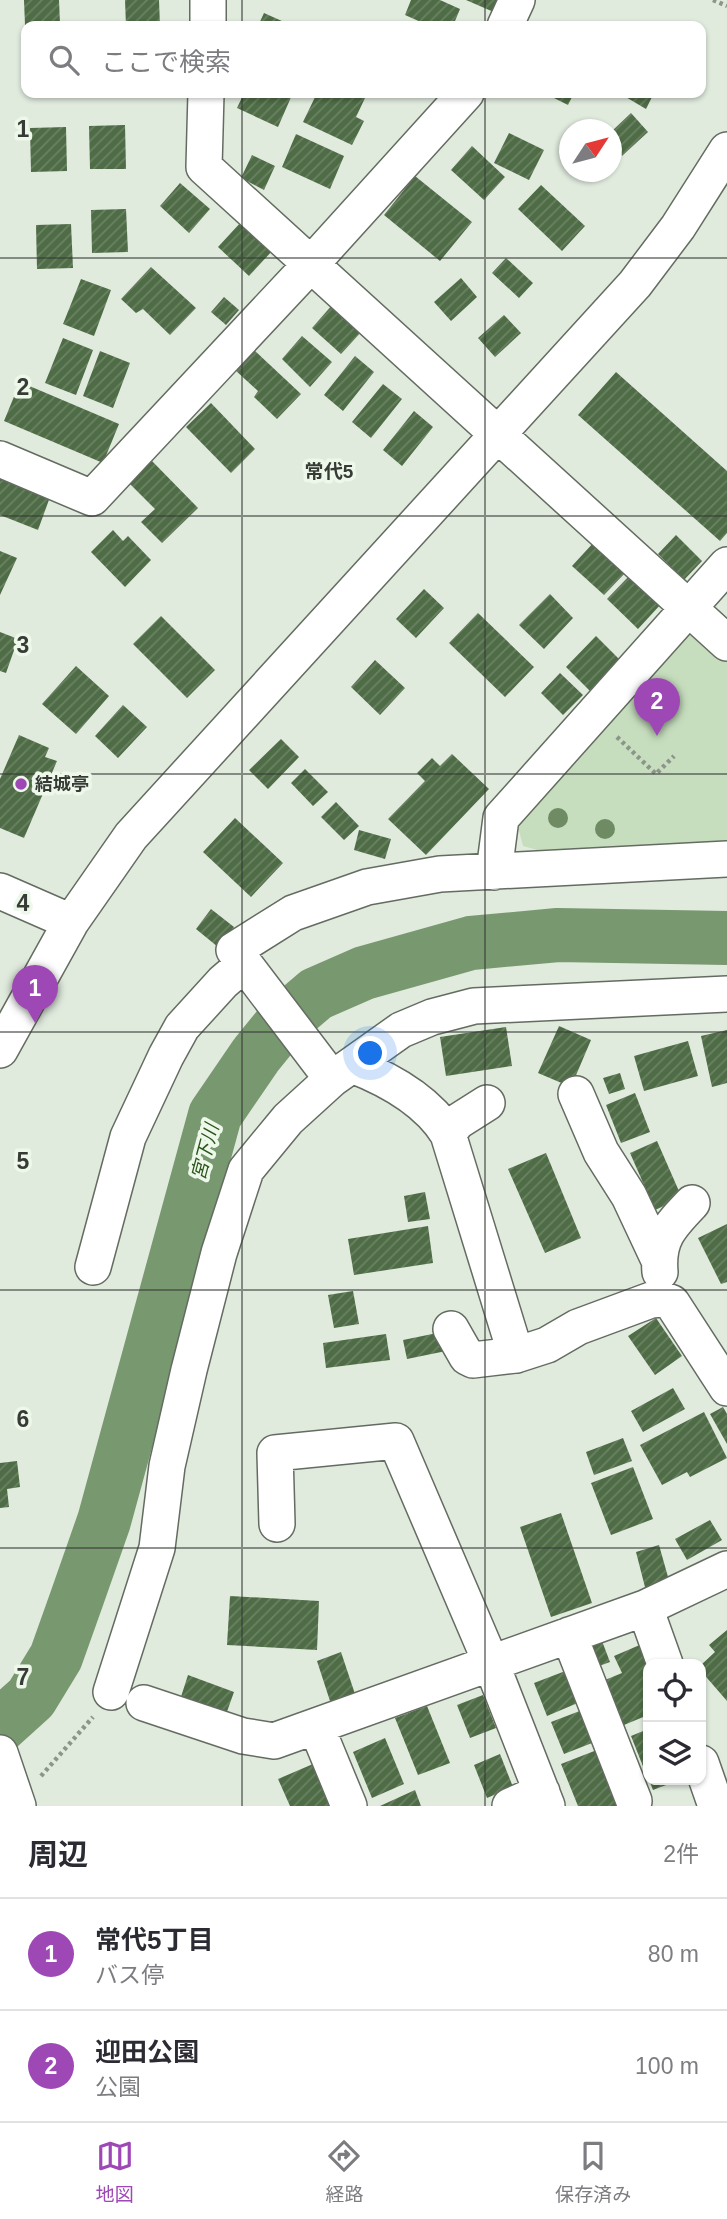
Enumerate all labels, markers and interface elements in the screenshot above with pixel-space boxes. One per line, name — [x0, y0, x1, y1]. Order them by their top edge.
search box — [21, 21, 706, 98]
icon: search — [45, 41, 83, 79]
text: ここで検索 — [101, 47, 231, 77]
text: 1 — [17, 116, 30, 142]
north arrow — [559, 119, 622, 182]
text: 2 — [17, 374, 29, 400]
district label: 常代5 — [305, 461, 354, 482]
text: 3 — [17, 632, 29, 658]
pin: 2 — [634, 678, 680, 736]
place label: 結城亭 — [35, 774, 89, 794]
marker: 結城亭 — [13, 776, 29, 792]
text: 4 — [17, 890, 30, 916]
pin: 1 — [12, 965, 58, 1023]
your location — [353, 1036, 387, 1070]
water label: 宮下川 — [187, 1120, 223, 1182]
text: 5 — [17, 1148, 30, 1174]
text: 6 — [17, 1406, 29, 1432]
map controls — [643, 1659, 706, 1785]
button: locate — [643, 1659, 706, 1722]
text: 7 — [17, 1664, 29, 1690]
button: layers — [643, 1722, 706, 1785]
text: 周辺 — [28, 1838, 88, 1871]
text: 2件 — [663, 1841, 699, 1867]
text: 常代5丁目 — [95, 1925, 213, 1955]
text: 1 — [45, 1941, 57, 1967]
text: 80 m — [648, 1941, 699, 1967]
text: バス停 — [95, 1962, 164, 1988]
text: 迎田公園 — [95, 2037, 199, 2067]
text: 2 — [45, 2053, 57, 2079]
text: 100 m — [635, 2053, 699, 2079]
text: 公園 — [95, 2074, 141, 2100]
tab: 地図 — [96, 2137, 134, 2206]
tab: 経路 — [325, 2137, 363, 2206]
tab: 保存済み — [555, 2137, 631, 2206]

